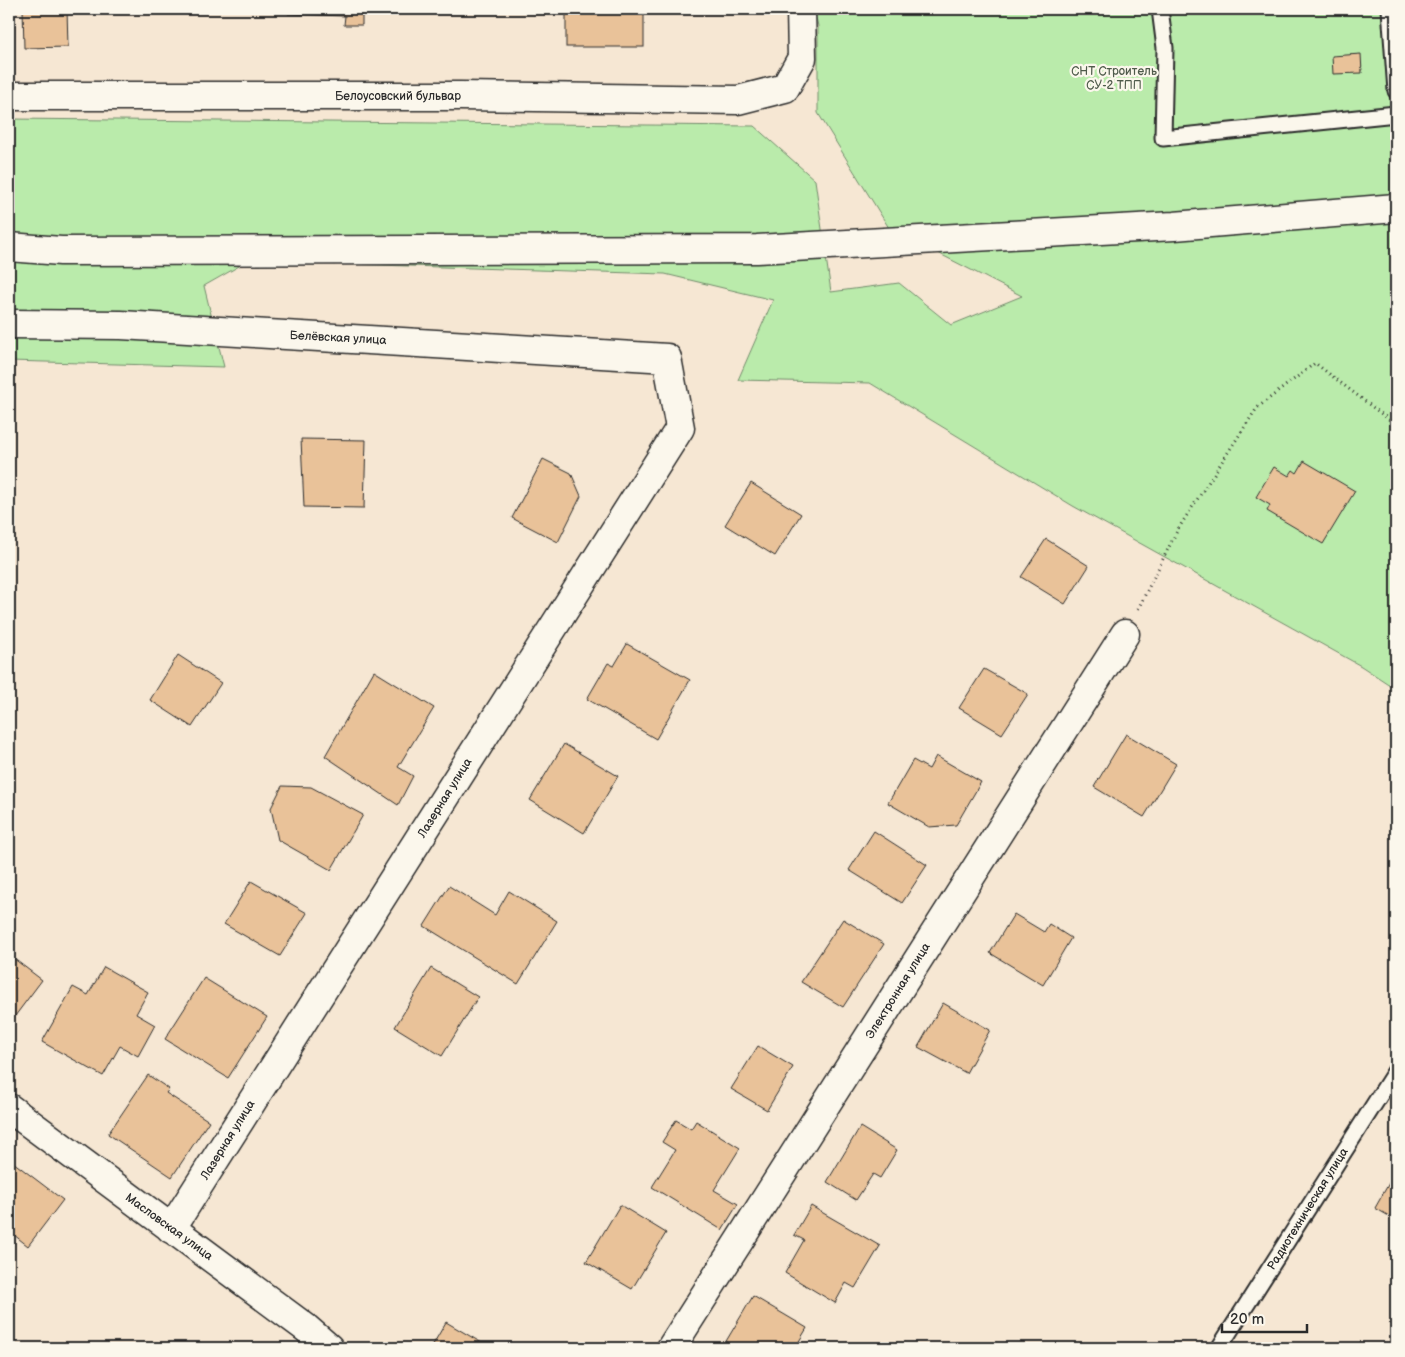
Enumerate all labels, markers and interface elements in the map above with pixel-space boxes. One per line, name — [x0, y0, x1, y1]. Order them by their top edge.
park label: СНТ Строитель СУ-2 ТПП — [1071, 64, 1157, 93]
street label: Белоусовский бульвар — [335, 89, 461, 104]
street label: Белёвская улица — [289, 328, 387, 348]
street label: Лазерная улица — [414, 755, 475, 841]
street label: Электронная улица — [862, 940, 934, 1042]
street label: Лазерная улица — [197, 1097, 258, 1183]
street label: Радиотехническая улица — [1264, 1145, 1352, 1273]
street label: Масловская улица — [122, 1190, 216, 1264]
scale bar — [1222, 1302, 1308, 1334]
text: 20 m — [1230, 1310, 1264, 1329]

